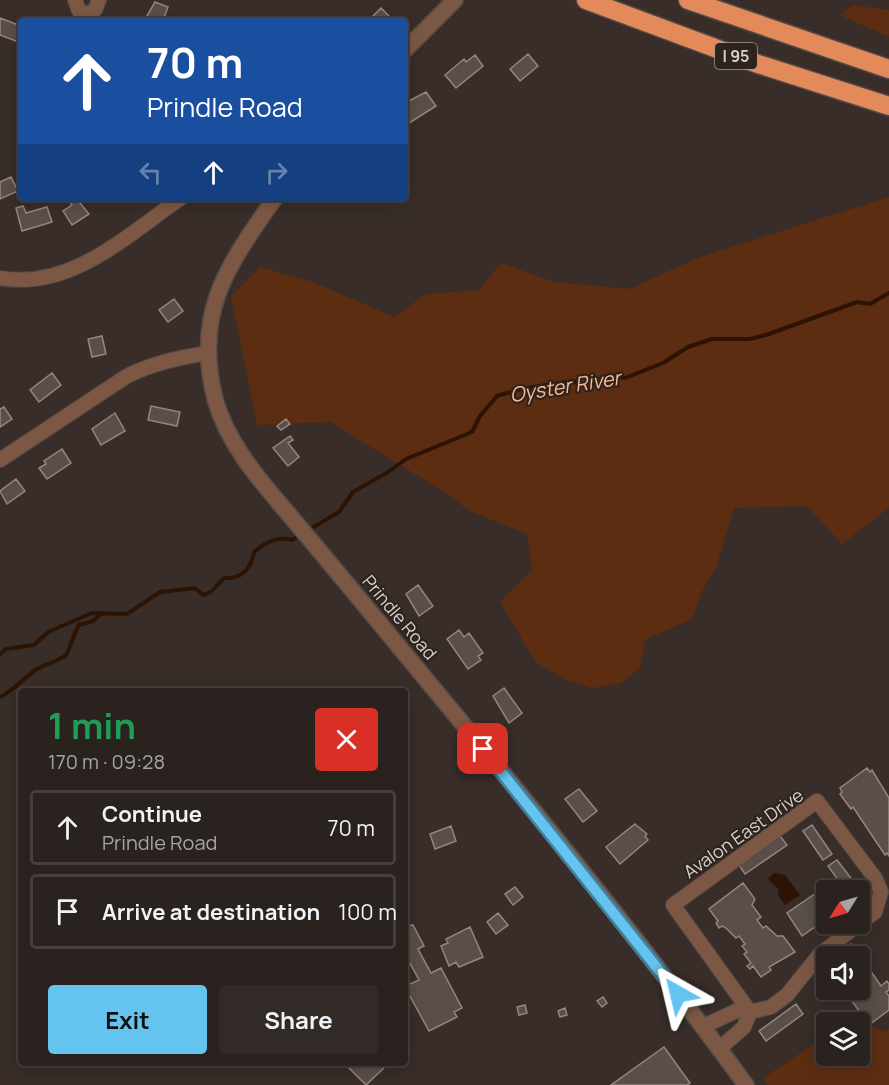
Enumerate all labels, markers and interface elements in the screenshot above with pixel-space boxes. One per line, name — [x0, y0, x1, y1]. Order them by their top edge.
text: 70 m — [147, 33, 243, 91]
icon: ahead — [48, 42, 126, 120]
road number: I 95 — [715, 43, 757, 69]
text: Prindle Road — [147, 88, 303, 125]
icon: left — [134, 156, 167, 189]
icon: ahead — [197, 156, 230, 189]
icon: right — [260, 156, 293, 189]
water label: Oyster River — [508, 363, 625, 408]
street label: Prindle Road — [357, 570, 443, 664]
text: 1 min — [48, 701, 136, 750]
button: close — [315, 708, 378, 771]
pin — [457, 723, 508, 774]
icon: arrive — [466, 732, 499, 765]
text: 170 m · 09:28 — [48, 748, 165, 775]
street label: Avalon East Drive — [678, 783, 808, 883]
text: Continue — [102, 799, 202, 829]
icon: ahead — [51, 811, 84, 844]
text: 70 m — [327, 813, 375, 843]
text: Prindle Road — [102, 829, 217, 856]
north arrow — [816, 880, 870, 934]
map controls — [816, 880, 870, 1066]
icon: arrive — [51, 895, 84, 928]
text: Arrive at destination — [102, 897, 320, 927]
text: 100 m — [338, 897, 397, 927]
button: sound — [816, 946, 870, 1000]
position arrow — [646, 962, 710, 1026]
button: Exit — [48, 985, 207, 1054]
button: Share — [219, 985, 378, 1054]
button: layers — [816, 1012, 870, 1066]

